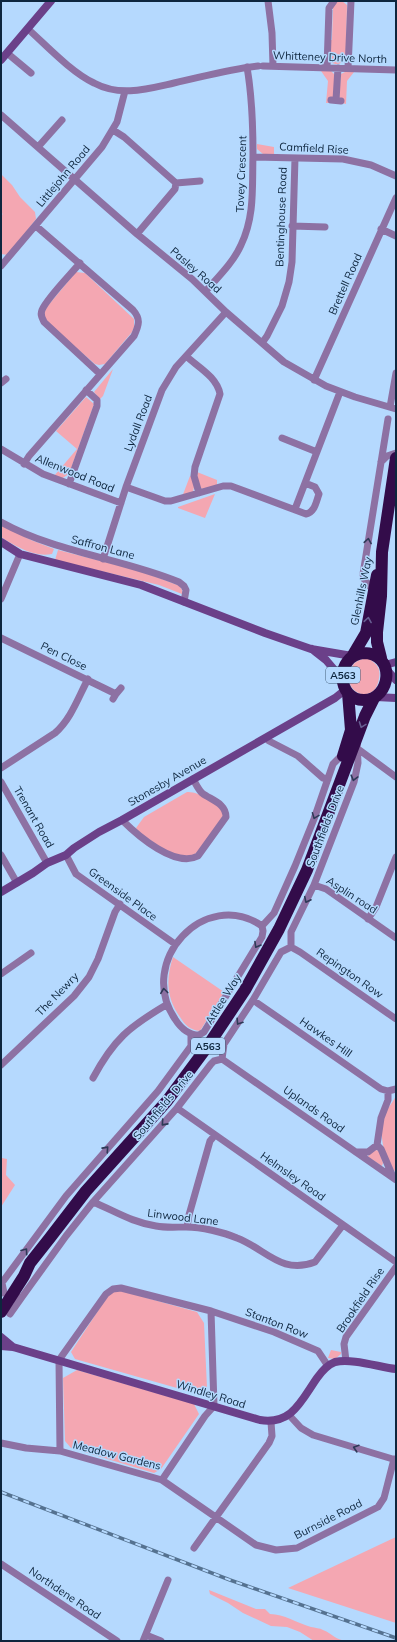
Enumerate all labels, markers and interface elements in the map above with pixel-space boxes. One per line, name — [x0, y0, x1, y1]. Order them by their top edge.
street label: Whitteney Drive North — [273, 48, 387, 66]
street label: Tovey Crescent — [233, 135, 249, 213]
street label: Camfield Rise — [279, 139, 349, 157]
street label: Littlejohn Road — [33, 142, 93, 210]
street label: Bentinghouse Road — [272, 167, 290, 267]
street label: Pasley Road — [168, 244, 224, 296]
street label: Brettell Road — [325, 251, 365, 317]
street label: Lydall Road — [121, 393, 155, 453]
street label: Allenwood Road — [33, 451, 117, 495]
street label: Saffron Lane — [70, 532, 136, 562]
one-way arrow — [363, 538, 372, 544]
street label: Glenhills Way — [347, 555, 375, 627]
one-way arrow — [363, 617, 372, 623]
street label: Pen Close — [38, 639, 90, 673]
road number: A563 — [326, 667, 360, 683]
one-way arrow — [359, 721, 367, 728]
street label: Stonesby Avenue — [125, 753, 209, 809]
one-way arrow — [350, 775, 359, 782]
street label: Southfields Drive — [303, 783, 347, 869]
street label: Trenant Road — [11, 784, 57, 850]
one-way arrow — [312, 813, 320, 820]
street label: Greenside Place — [86, 864, 160, 924]
street label: Asplin road — [324, 873, 380, 917]
one-way arrow — [304, 895, 312, 903]
one-way arrow — [254, 941, 261, 948]
street label: Repington Row — [314, 945, 386, 1001]
street label: The Newry — [33, 969, 82, 1019]
street label: Attlee Way — [202, 971, 244, 1027]
one-way arrow — [160, 988, 169, 995]
street label: Hawkes Hill — [297, 1014, 355, 1060]
one-way arrow — [237, 1018, 244, 1025]
road number: A563 — [191, 1038, 225, 1054]
street label: Southfields Drive — [130, 1067, 196, 1143]
street label: Uplands Road — [280, 1083, 348, 1135]
one-way arrow — [161, 1118, 168, 1126]
one-way arrow — [101, 1147, 108, 1154]
street label: Helmsley Road — [258, 1148, 328, 1204]
street label: Linwood Lane — [147, 1206, 219, 1228]
one-way arrow — [20, 1248, 27, 1255]
street label: Brookfield Rise — [333, 1265, 387, 1335]
street label: Stanton Row — [244, 1305, 311, 1342]
street label: Windley Road — [174, 1377, 248, 1411]
street label: Meadow Gardens — [71, 1437, 163, 1473]
one-way arrow — [353, 1444, 360, 1453]
street label: Burnside Road — [292, 1496, 364, 1542]
street label: Northdene Road — [26, 1564, 104, 1622]

